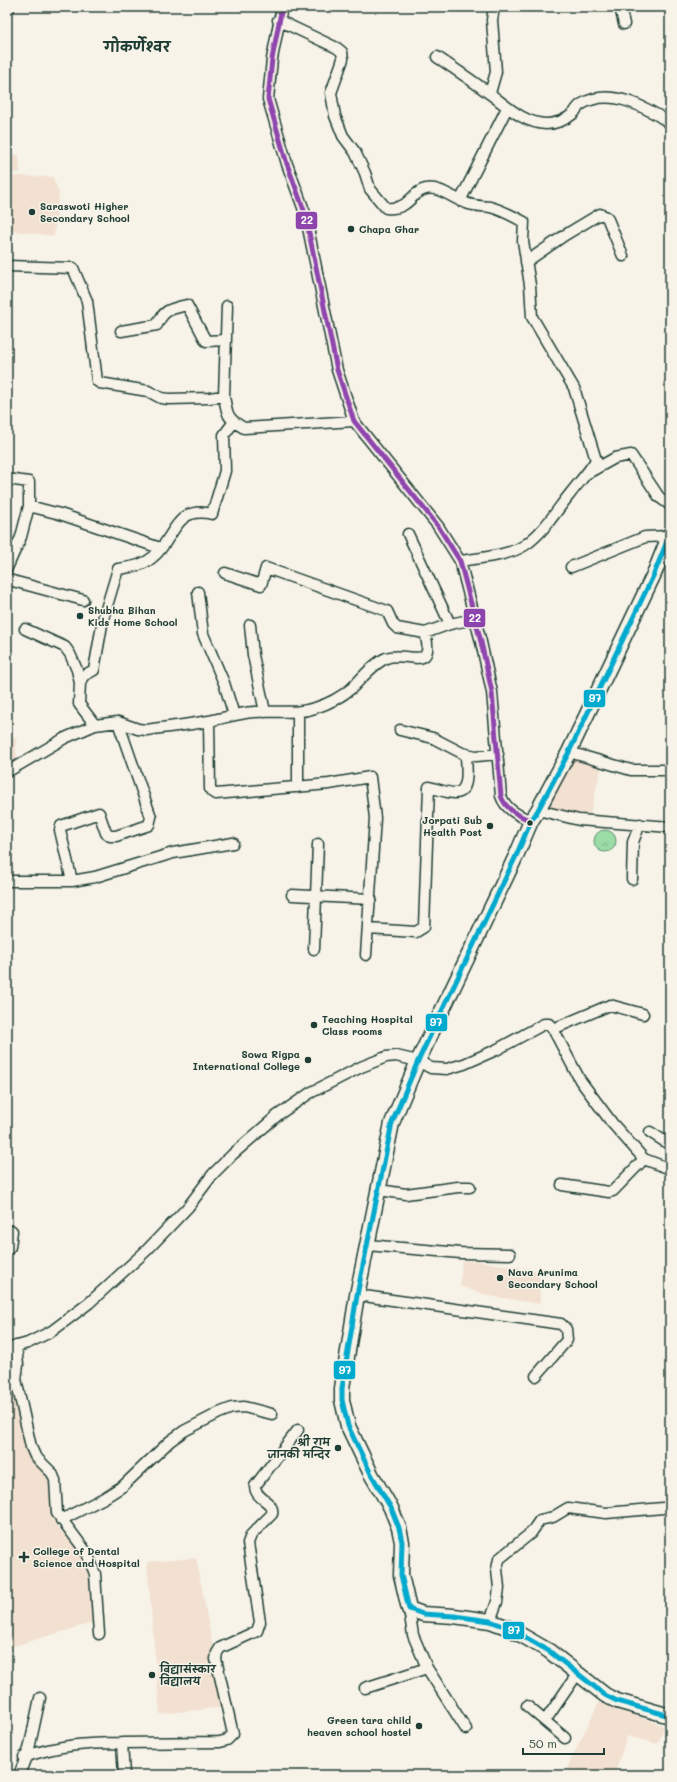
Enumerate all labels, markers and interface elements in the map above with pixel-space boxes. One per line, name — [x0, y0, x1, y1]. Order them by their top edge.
district label: गोकर्णेश्वर — [102, 35, 172, 56]
place label: Saraswoti Higher Secondary School — [40, 199, 130, 225]
marker: Saraswoti Higher Secondary School — [27, 207, 37, 217]
line badge: 22 — [295, 211, 318, 230]
text: 22 — [301, 212, 313, 227]
place label: Chapa Ghar — [359, 222, 419, 236]
marker: Chapa Ghar — [346, 224, 356, 234]
place label: Shubha Bihan Kids Home School — [88, 603, 178, 629]
line badge: 22 — [463, 608, 486, 628]
text: 22 — [469, 610, 481, 625]
marker: Shubha Bihan Kids Home School — [75, 611, 85, 621]
line badge: 97 — [583, 689, 606, 708]
text: 97 — [589, 690, 601, 705]
place label: Jorpati Sub Health Post — [422, 813, 483, 839]
unlabelled marker — [525, 818, 535, 828]
marker: Jorpati Sub Health Post — [485, 821, 495, 831]
place label: Teaching Hospital Class rooms — [322, 1012, 413, 1038]
line badge: 97 — [425, 1013, 448, 1032]
text: 97 — [430, 1014, 442, 1029]
marker: Teaching Hospital Class rooms — [309, 1020, 319, 1030]
place label: Sowa Rigpa International College — [193, 1047, 300, 1073]
marker: Sowa Rigpa International College — [303, 1055, 313, 1065]
place label: Nava Arunima Secondary School — [508, 1265, 598, 1291]
marker: Nava Arunima Secondary School — [495, 1273, 505, 1283]
line badge: 97 — [333, 1360, 356, 1380]
text: 97 — [339, 1362, 351, 1377]
place label: श्री राम जानकी मन्दिर — [267, 1434, 332, 1461]
marker: श्री राम जानकी मन्दिर — [333, 1443, 343, 1453]
place label: College of Dental Science and Hospital — [33, 1544, 140, 1570]
marker: College of Dental Science and Hospital — [18, 1551, 30, 1563]
line badge: 97 — [502, 1621, 525, 1640]
text: 97 — [508, 1622, 520, 1637]
place label: विद्यासंस्कार विद्यालय — [159, 1661, 217, 1688]
marker: विद्यासंस्कार विद्यालय — [147, 1670, 157, 1680]
place label: Green tara child heaven school hostel — [307, 1713, 412, 1739]
marker: Green tara child heaven school hostel — [414, 1721, 424, 1731]
scale bar — [523, 1730, 604, 1756]
text: 50 m — [529, 1735, 557, 1751]

